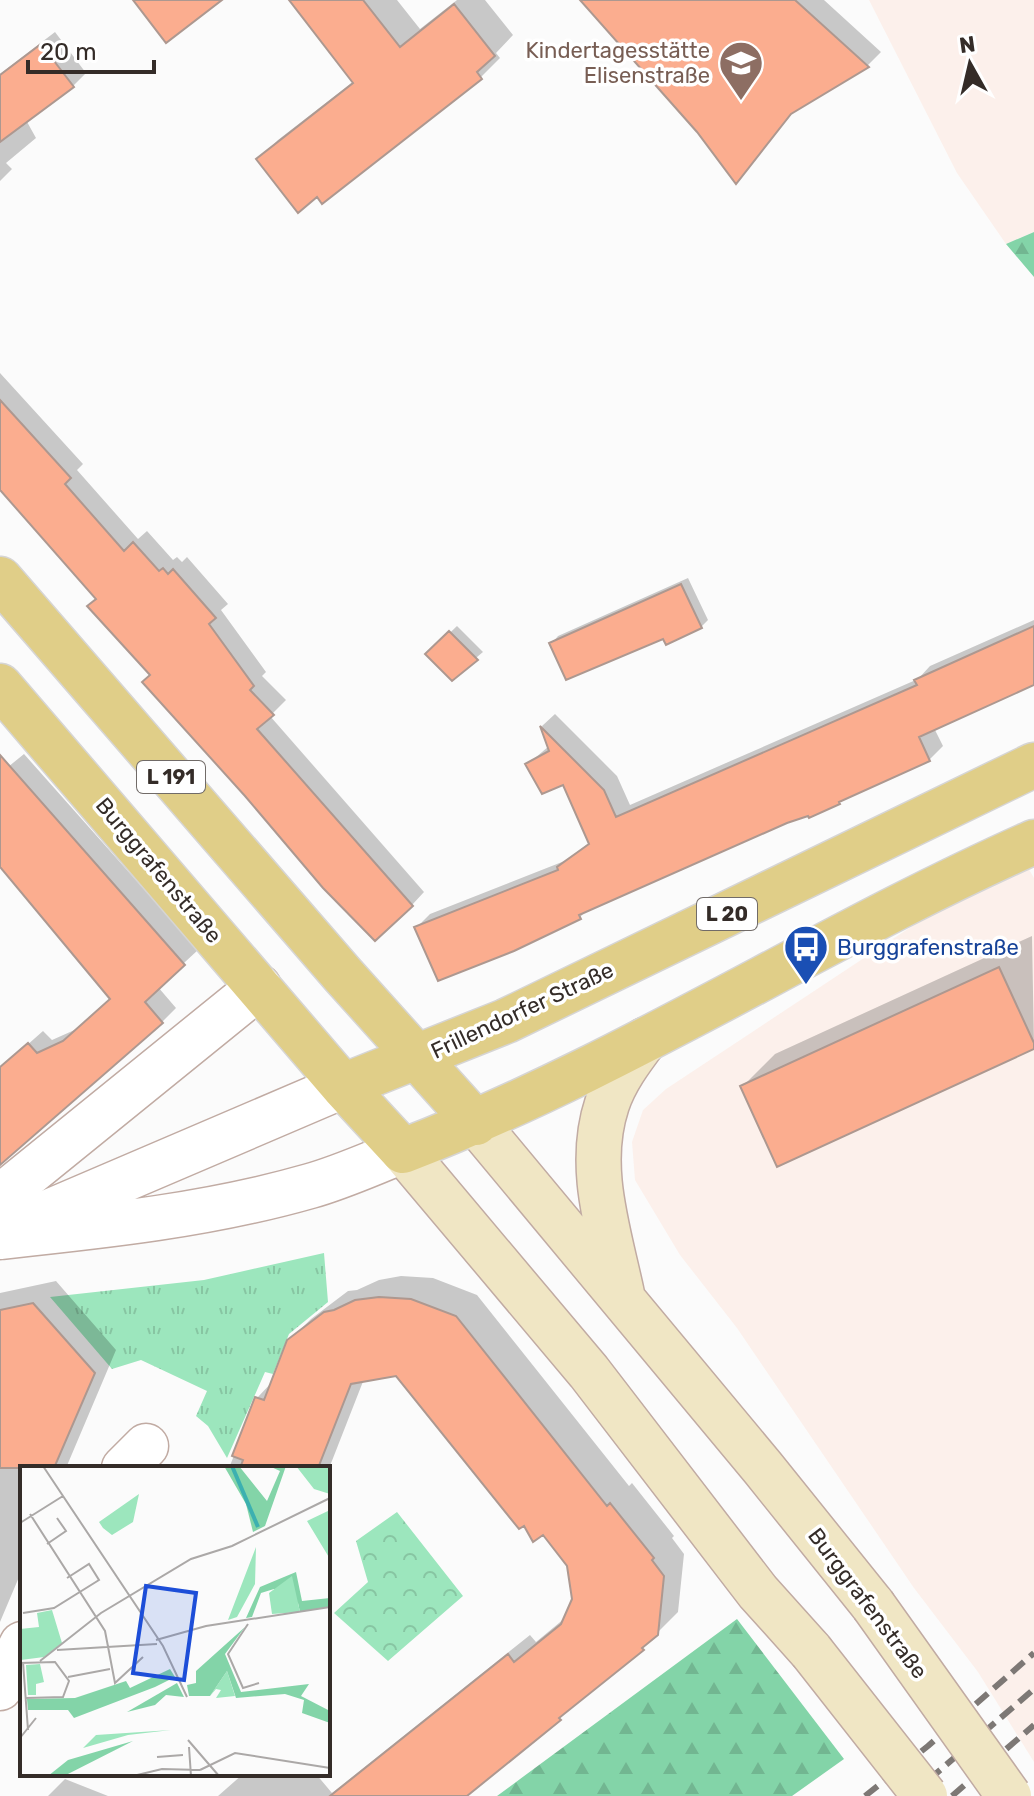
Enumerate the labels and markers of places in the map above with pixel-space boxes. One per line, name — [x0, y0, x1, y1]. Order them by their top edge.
place label: Kindertagesstätte Elisenstraße — [526, 37, 710, 89]
school or university icon: Kindertagesstätte Elisenstraße — [717, 39, 765, 102]
bus stop icon: Burggrafenstraße — [782, 923, 830, 986]
place label: Burggrafenstraße — [837, 934, 1019, 961]

